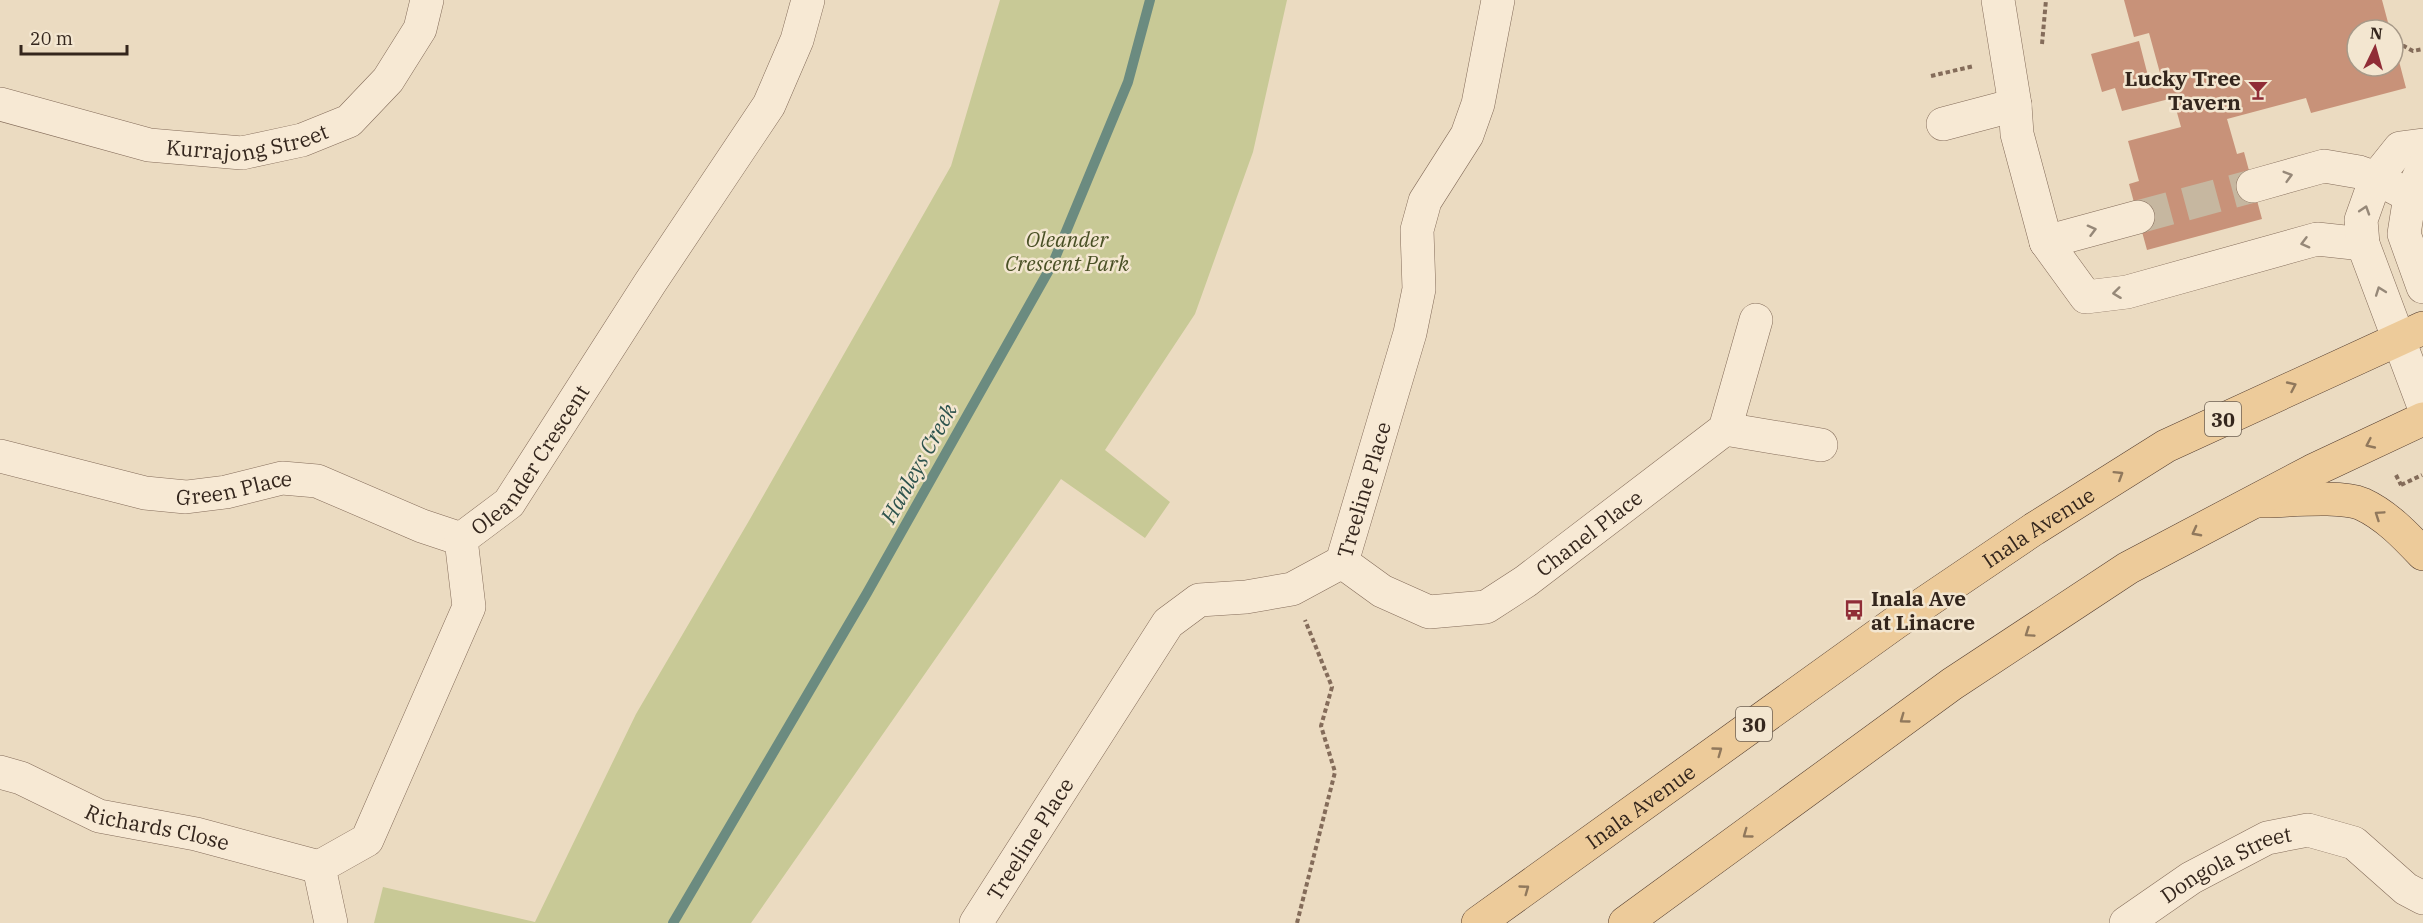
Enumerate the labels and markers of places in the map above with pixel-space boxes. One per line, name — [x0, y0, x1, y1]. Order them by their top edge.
place label: Lucky Tree Tavern — [2125, 64, 2241, 116]
bar icon: Lucky Tree Tavern — [2246, 78, 2270, 102]
place label: Inala Ave at Linacre — [1871, 584, 1975, 636]
bus stop icon: Inala Ave at Linacre — [1842, 598, 1866, 622]

